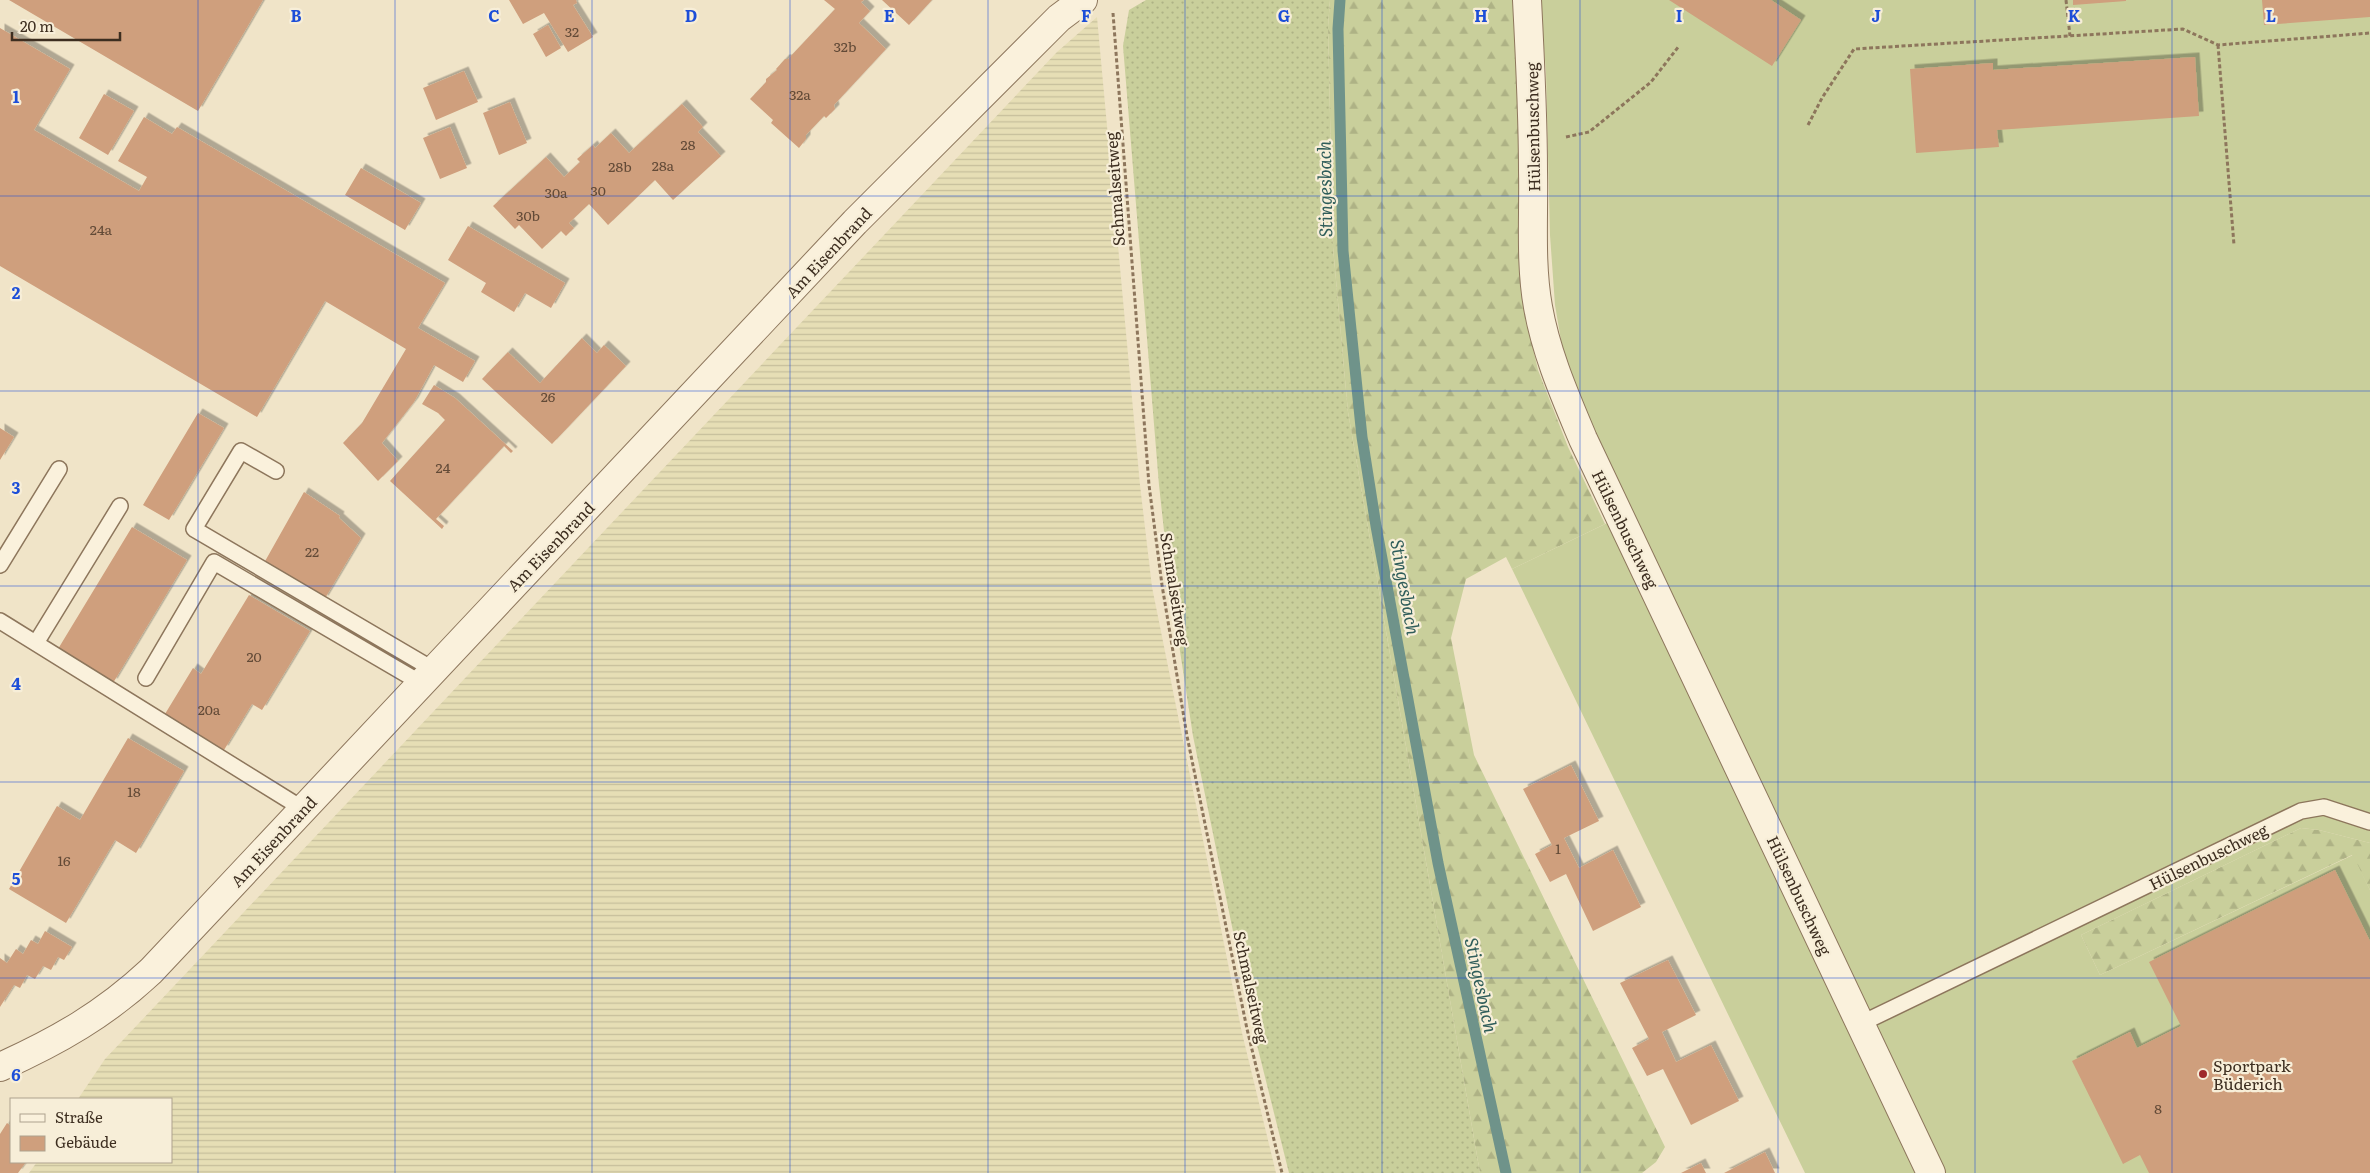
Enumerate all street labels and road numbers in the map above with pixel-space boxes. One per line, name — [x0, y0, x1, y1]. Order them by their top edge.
street label: Hülsenbuschweg — [1519, 62, 1545, 192]
street label: Schmalseitweg — [1098, 131, 1130, 247]
street label: Am Eisenbrand — [779, 201, 877, 303]
street label: Hülsenbuschweg — [1587, 465, 1665, 593]
street label: Am Eisenbrand — [501, 495, 599, 596]
street label: Schmalseitweg — [1155, 531, 1197, 648]
street label: Am Eisenbrand — [224, 790, 322, 892]
street label: Hülsenbuschweg — [2144, 817, 2272, 895]
street label: Hülsenbuschweg — [1762, 831, 1838, 959]
street label: Schmalseitweg — [1228, 928, 1276, 1046]

